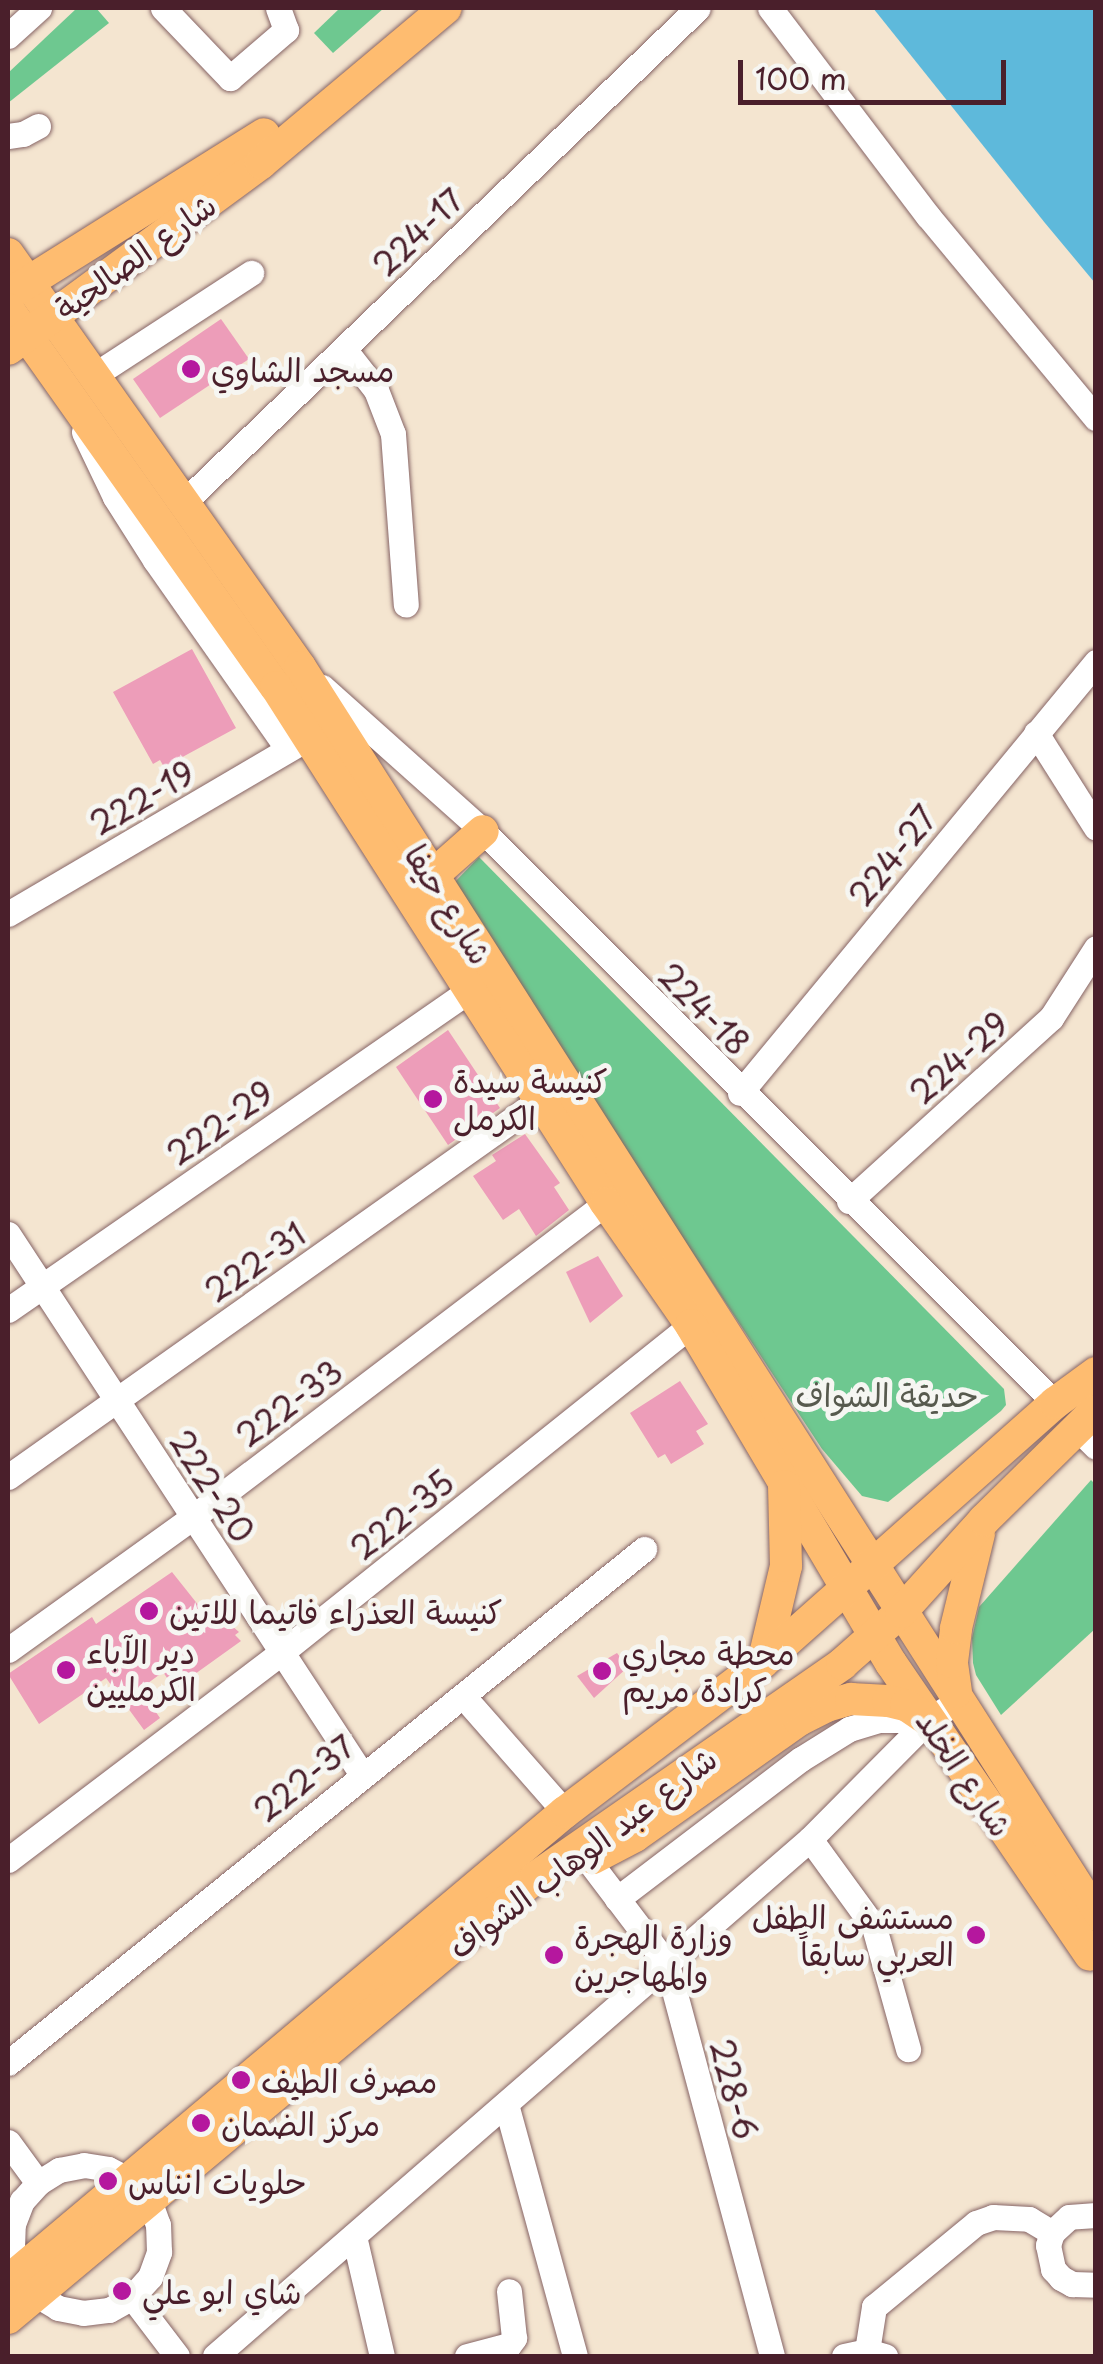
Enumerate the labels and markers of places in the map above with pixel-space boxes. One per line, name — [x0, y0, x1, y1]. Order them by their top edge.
place label: مسجد الشاوي — [211, 350, 394, 388]
marker: مسجد الشاوي — [180, 358, 202, 380]
place label: كنيسة سيدة الكرمل — [453, 1062, 608, 1137]
marker: كنيسة سيدة الكرمل — [422, 1088, 444, 1110]
place label: كنيسة العذراء فاتيما للاتين — [169, 1592, 502, 1630]
marker: كنيسة العذراء فاتيما للاتين — [138, 1600, 160, 1622]
place label: دير الآباء الكرمليين — [86, 1633, 196, 1708]
place label: محطة مجاري كرادة مريم — [622, 1634, 795, 1709]
marker: دير الآباء الكرمليين — [55, 1659, 77, 1681]
marker: محطة مجاري كرادة مريم — [591, 1660, 613, 1682]
place label: مستشفى الطفل العربي سابقاً — [752, 1898, 954, 1973]
place label: وزارة الهجرة والمهاجرين — [574, 1918, 733, 1993]
marker: مستشفى الطفل العربي سابقاً — [963, 1922, 989, 1948]
marker: وزارة الهجرة والمهاجرين — [543, 1944, 565, 1966]
place label: مصرف الطيف — [261, 2061, 437, 2099]
marker: مصرف الطيف — [230, 2069, 252, 2091]
place label: مركز الضمان — [221, 2104, 380, 2142]
marker: مركز الضمان — [190, 2112, 212, 2134]
place label: حلويات انناس — [128, 2162, 307, 2200]
marker: حلويات انناس — [97, 2170, 119, 2192]
place label: شاي ابو علي — [142, 2272, 302, 2310]
marker: شاي ابو علي — [111, 2280, 133, 2302]

